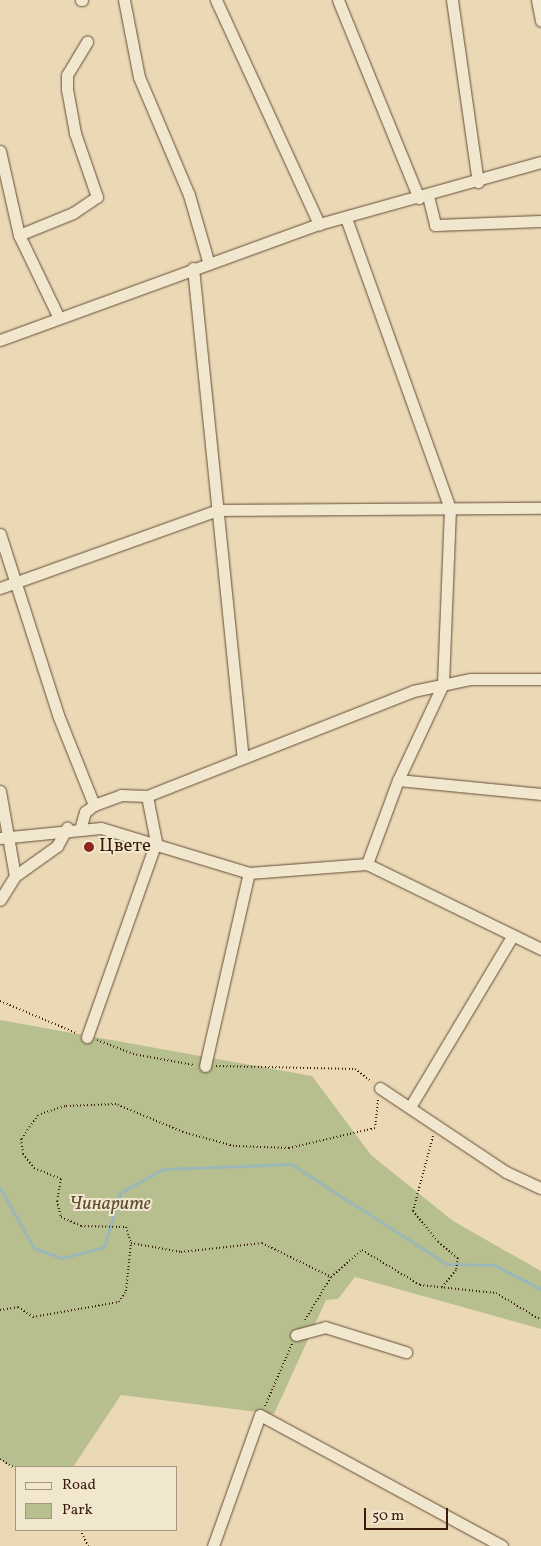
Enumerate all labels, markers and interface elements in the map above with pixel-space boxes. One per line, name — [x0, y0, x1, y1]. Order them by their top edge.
place label: Цвете — [99, 836, 151, 858]
marker: Цвете — [83, 841, 95, 853]
park label: Чинарите — [69, 1194, 151, 1216]
legend — [15, 1466, 178, 1531]
text: Road — [62, 1475, 96, 1496]
scale bar — [366, 1498, 450, 1530]
text: Park — [62, 1500, 93, 1521]
text: 50 m — [372, 1506, 404, 1527]

